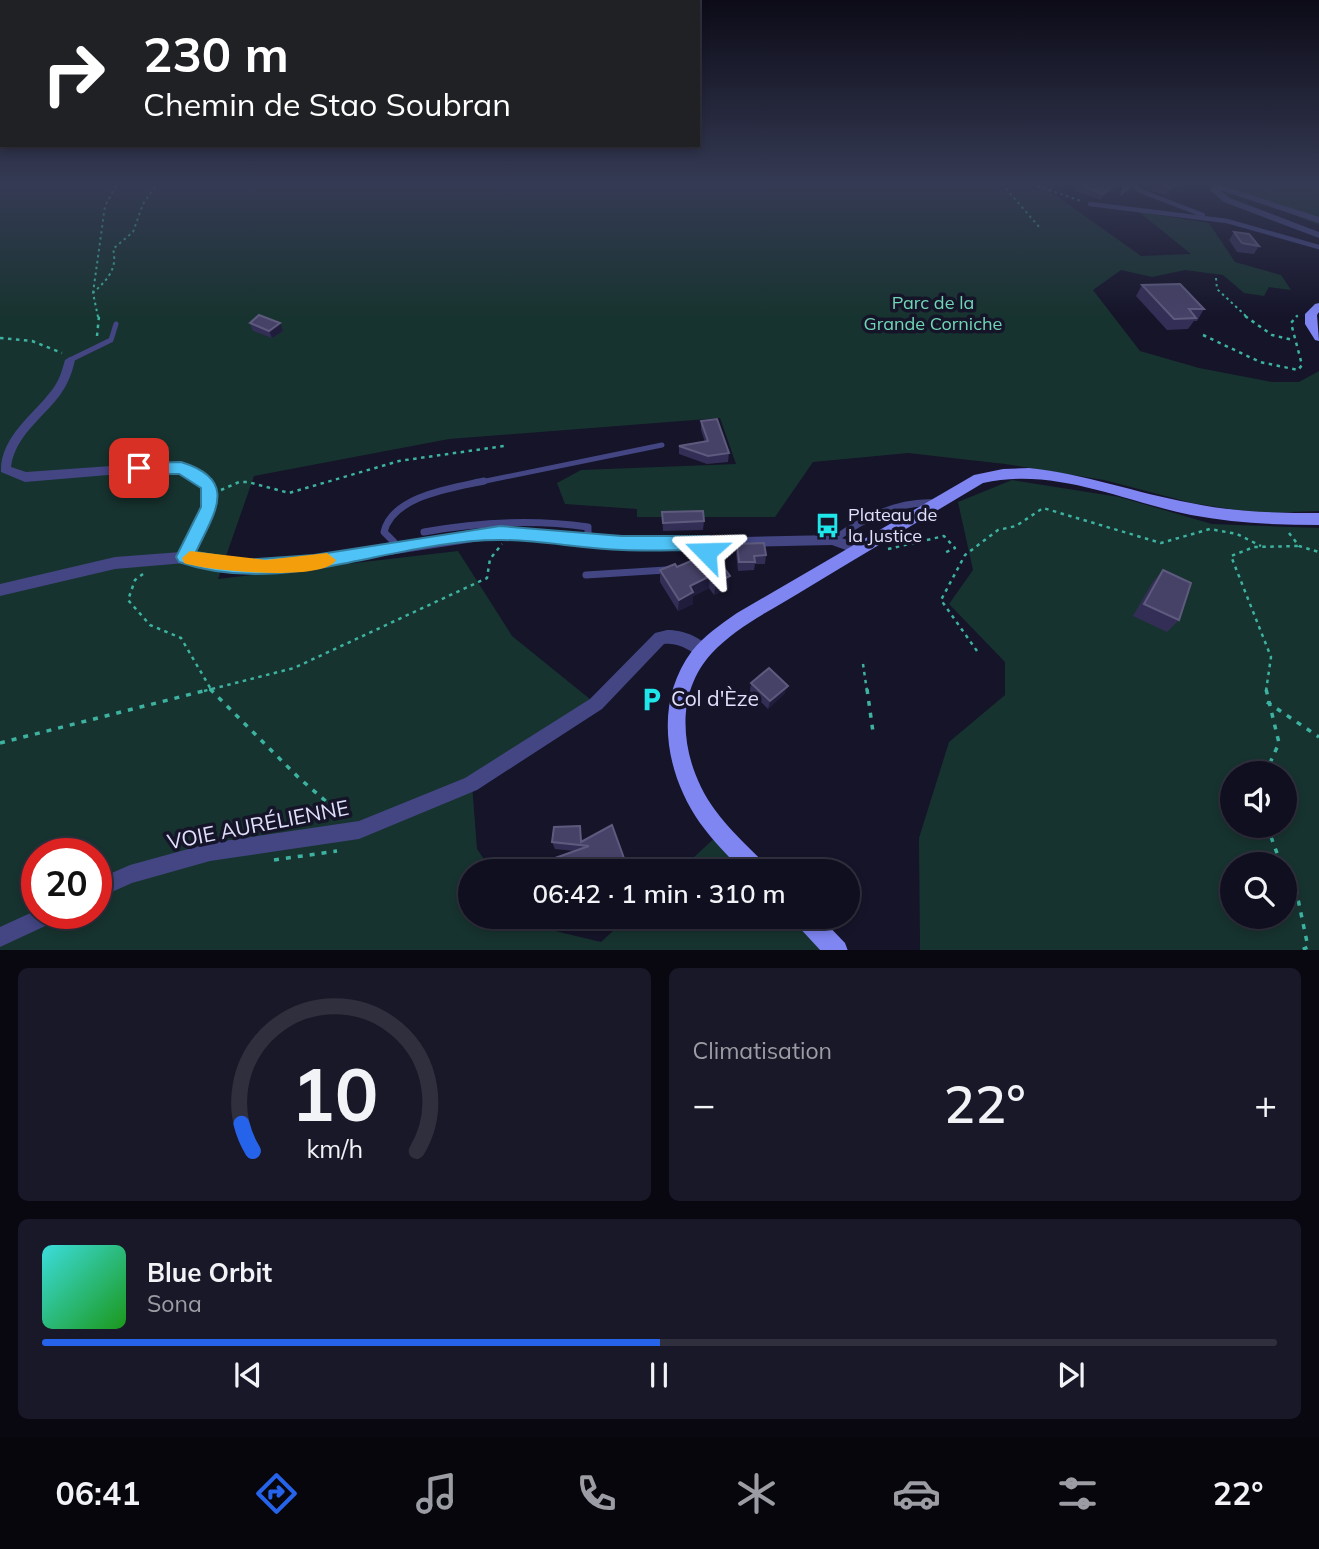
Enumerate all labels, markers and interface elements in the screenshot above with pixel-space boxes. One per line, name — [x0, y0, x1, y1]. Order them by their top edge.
text: 230 m — [143, 23, 289, 84]
icon: right — [28, 28, 119, 119]
text: Chemin de Stao Soubran — [143, 84, 511, 124]
park label: Parc de la Grande Corniche — [864, 291, 1002, 335]
pin — [109, 438, 169, 498]
icon: arrive — [120, 449, 158, 487]
place label: Plateau de la Justice — [848, 503, 937, 547]
bus stop icon: Plateau de la Justice — [814, 511, 842, 539]
position arrow — [669, 515, 743, 589]
parking icon: Col d'Èze — [637, 685, 665, 713]
place label: Col d'Èze — [671, 685, 759, 711]
map controls — [1220, 761, 1297, 929]
button: sound — [1220, 761, 1297, 838]
street label: VOIE AURÉLIENNE — [165, 794, 351, 854]
speed limit sign: 20 — [21, 838, 112, 929]
button: search — [1220, 852, 1297, 929]
text: 06:42 · 1 min · 310 m — [532, 877, 786, 910]
text: Climatisation — [693, 1036, 832, 1065]
text: 10 — [291, 1048, 378, 1139]
text: 22° — [944, 1071, 1026, 1136]
text: − — [693, 1080, 715, 1128]
text: + — [1254, 1080, 1277, 1128]
text: km/h — [306, 1132, 363, 1163]
text: Blue Orbit — [147, 1256, 272, 1289]
text: Sona — [147, 1289, 202, 1318]
icon: previous — [229, 1356, 267, 1394]
icon: pause — [640, 1356, 678, 1394]
icon: next — [1052, 1356, 1090, 1394]
icon: directions — [252, 1469, 301, 1518]
icon: music — [412, 1469, 461, 1518]
icon: phone — [572, 1469, 621, 1518]
icon: climate — [732, 1469, 781, 1518]
icon: car — [892, 1469, 941, 1518]
icon: filters — [1053, 1469, 1102, 1518]
text: 06:41 — [56, 1473, 140, 1513]
text: 22° — [1213, 1473, 1263, 1513]

